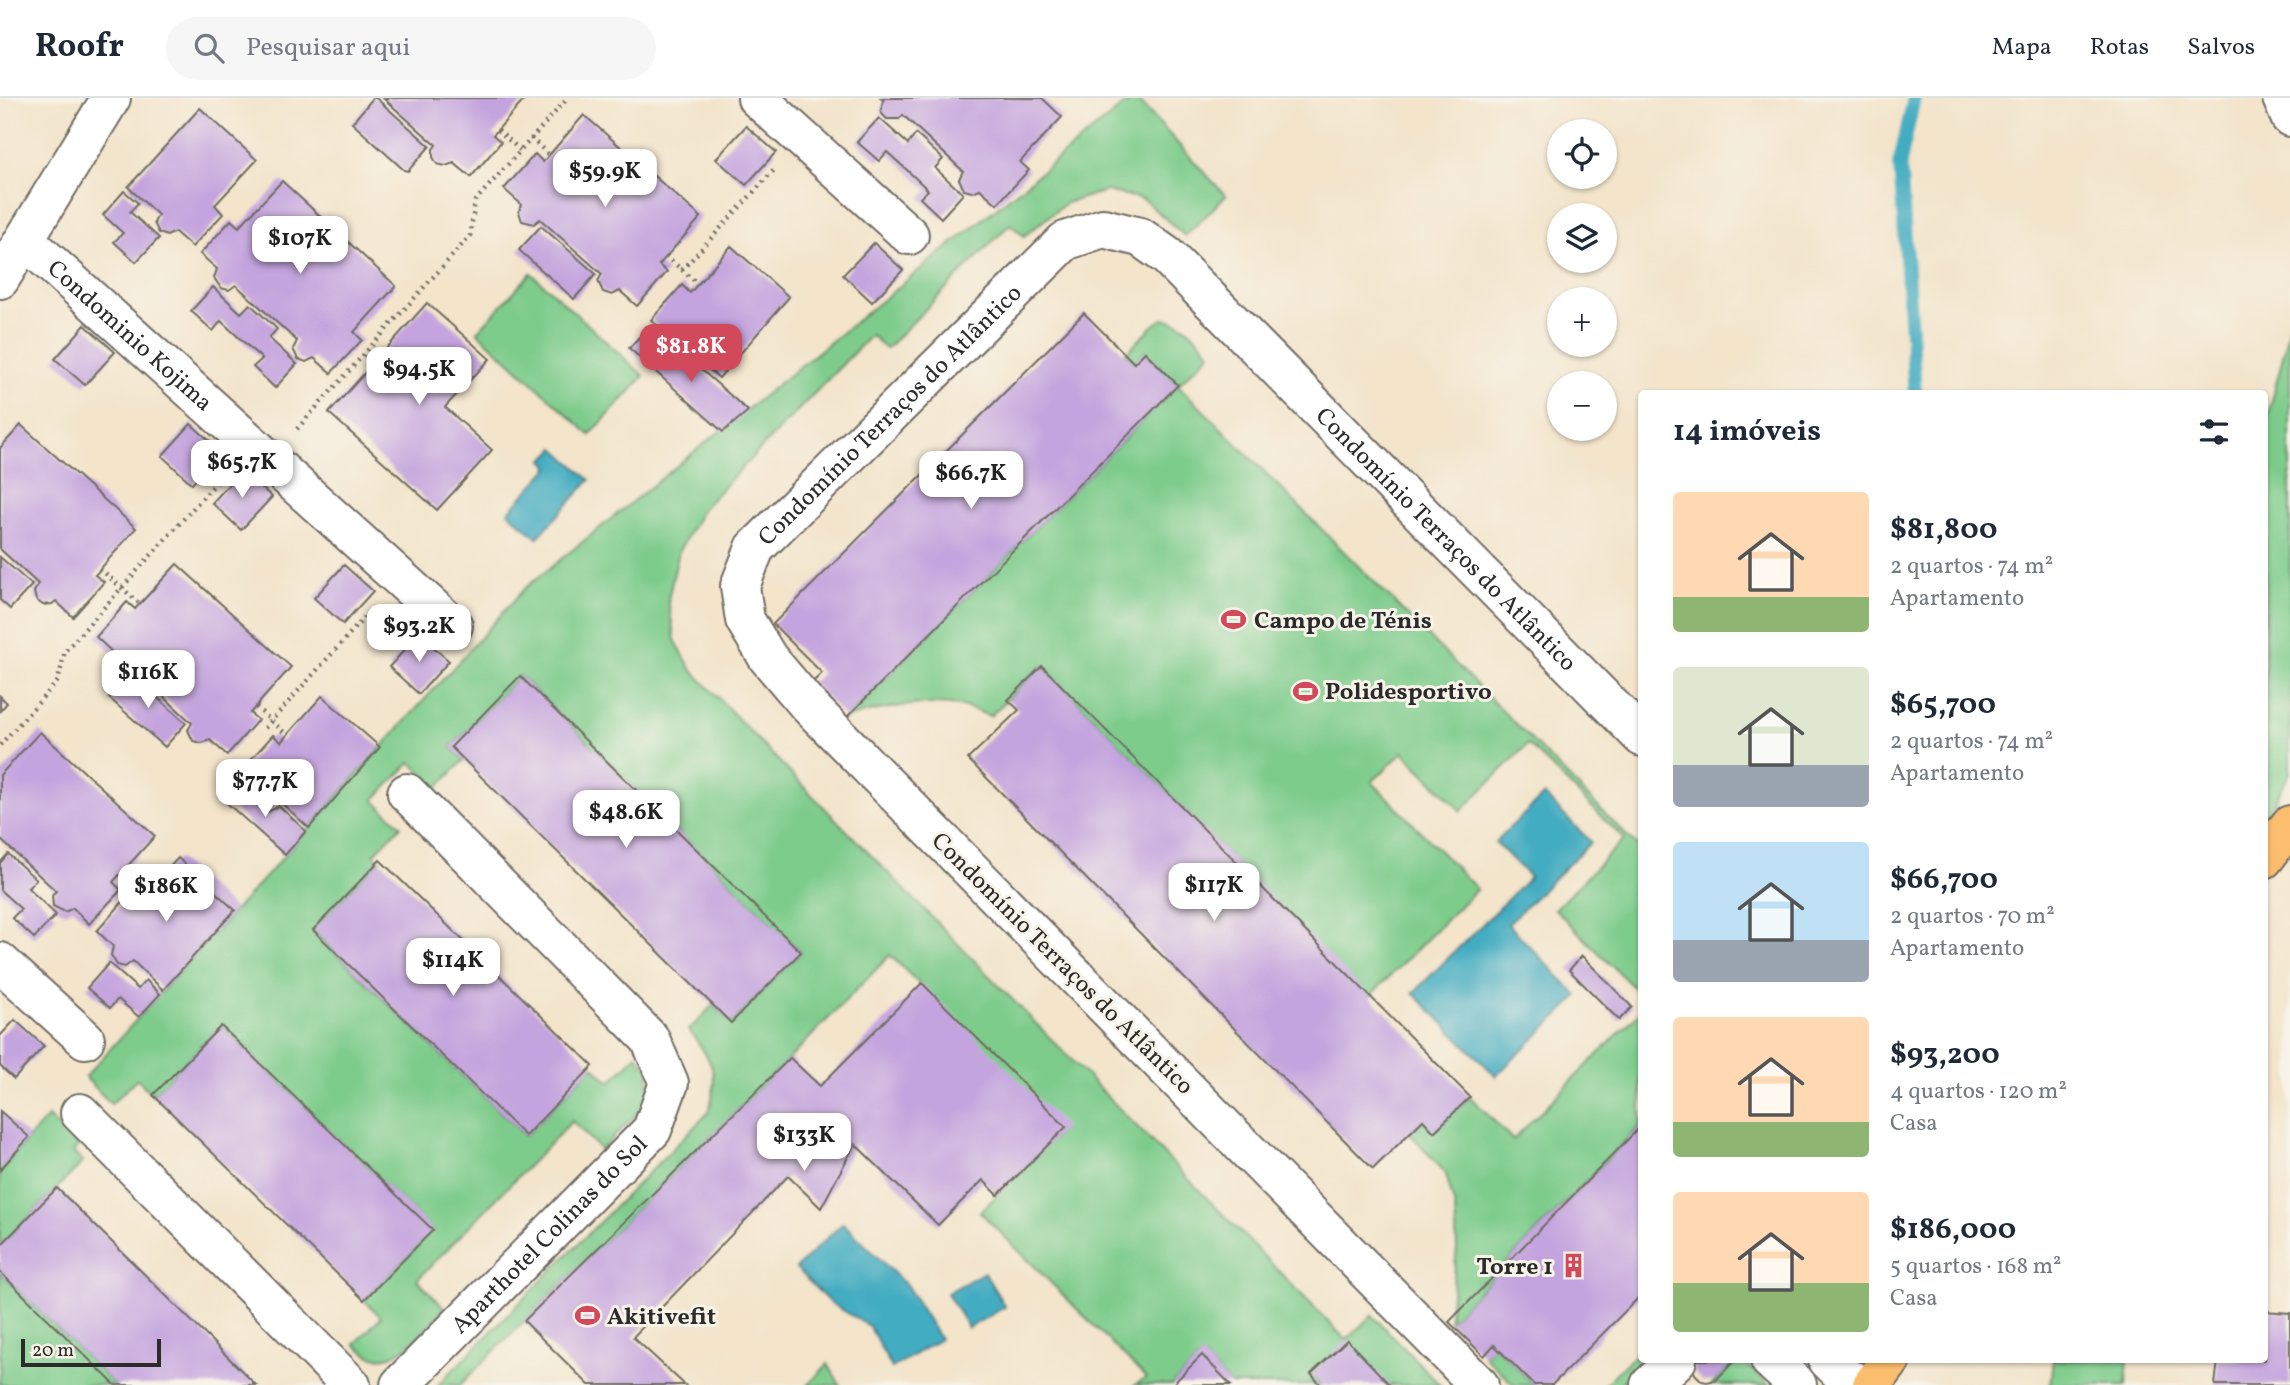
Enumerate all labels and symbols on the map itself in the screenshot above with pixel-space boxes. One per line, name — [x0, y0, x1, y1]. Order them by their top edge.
pin: $59.9K — [548, 150, 662, 209]
pin: $107K — [251, 216, 349, 276]
street label: Condominio Kojima — [39, 253, 219, 420]
street label: Condomínio Terraços do Atlântico — [751, 278, 1031, 555]
pin: $81.8K — [634, 324, 748, 384]
pin: $94.5K — [362, 348, 476, 407]
street label: Condomínio Terraços do Atlântico — [1307, 401, 1583, 680]
pin: $65.7K — [185, 440, 299, 500]
pin: $66.7K — [914, 452, 1028, 511]
pin: $93.2K — [362, 604, 476, 664]
place label: Campo de Ténis — [1254, 605, 1432, 639]
sports icon: Campo de Ténis — [1220, 606, 1248, 634]
pin: $116K — [99, 650, 197, 710]
place label: Polidesportivo — [1325, 676, 1492, 710]
sports icon: Polidesportivo — [1291, 677, 1319, 705]
pin: $77.7K — [208, 760, 322, 819]
pin: $48.6K — [569, 790, 683, 850]
street label: Condomínio Terraços do Atlântico — [923, 825, 1201, 1103]
pin: $186K — [117, 864, 215, 924]
pin: $117K — [1165, 864, 1263, 923]
pin: $114K — [404, 939, 502, 998]
pin: $133K — [755, 1114, 853, 1173]
street label: Aparthotel Colinas do Sol — [445, 1129, 656, 1343]
place label: Torre 1 — [1476, 1251, 1553, 1285]
building icon: Torre 1 — [1559, 1252, 1587, 1280]
place label: Akitivefit — [607, 1301, 716, 1335]
sports icon: Akitivefit — [573, 1302, 601, 1330]
scale bar — [21, 1336, 161, 1368]

